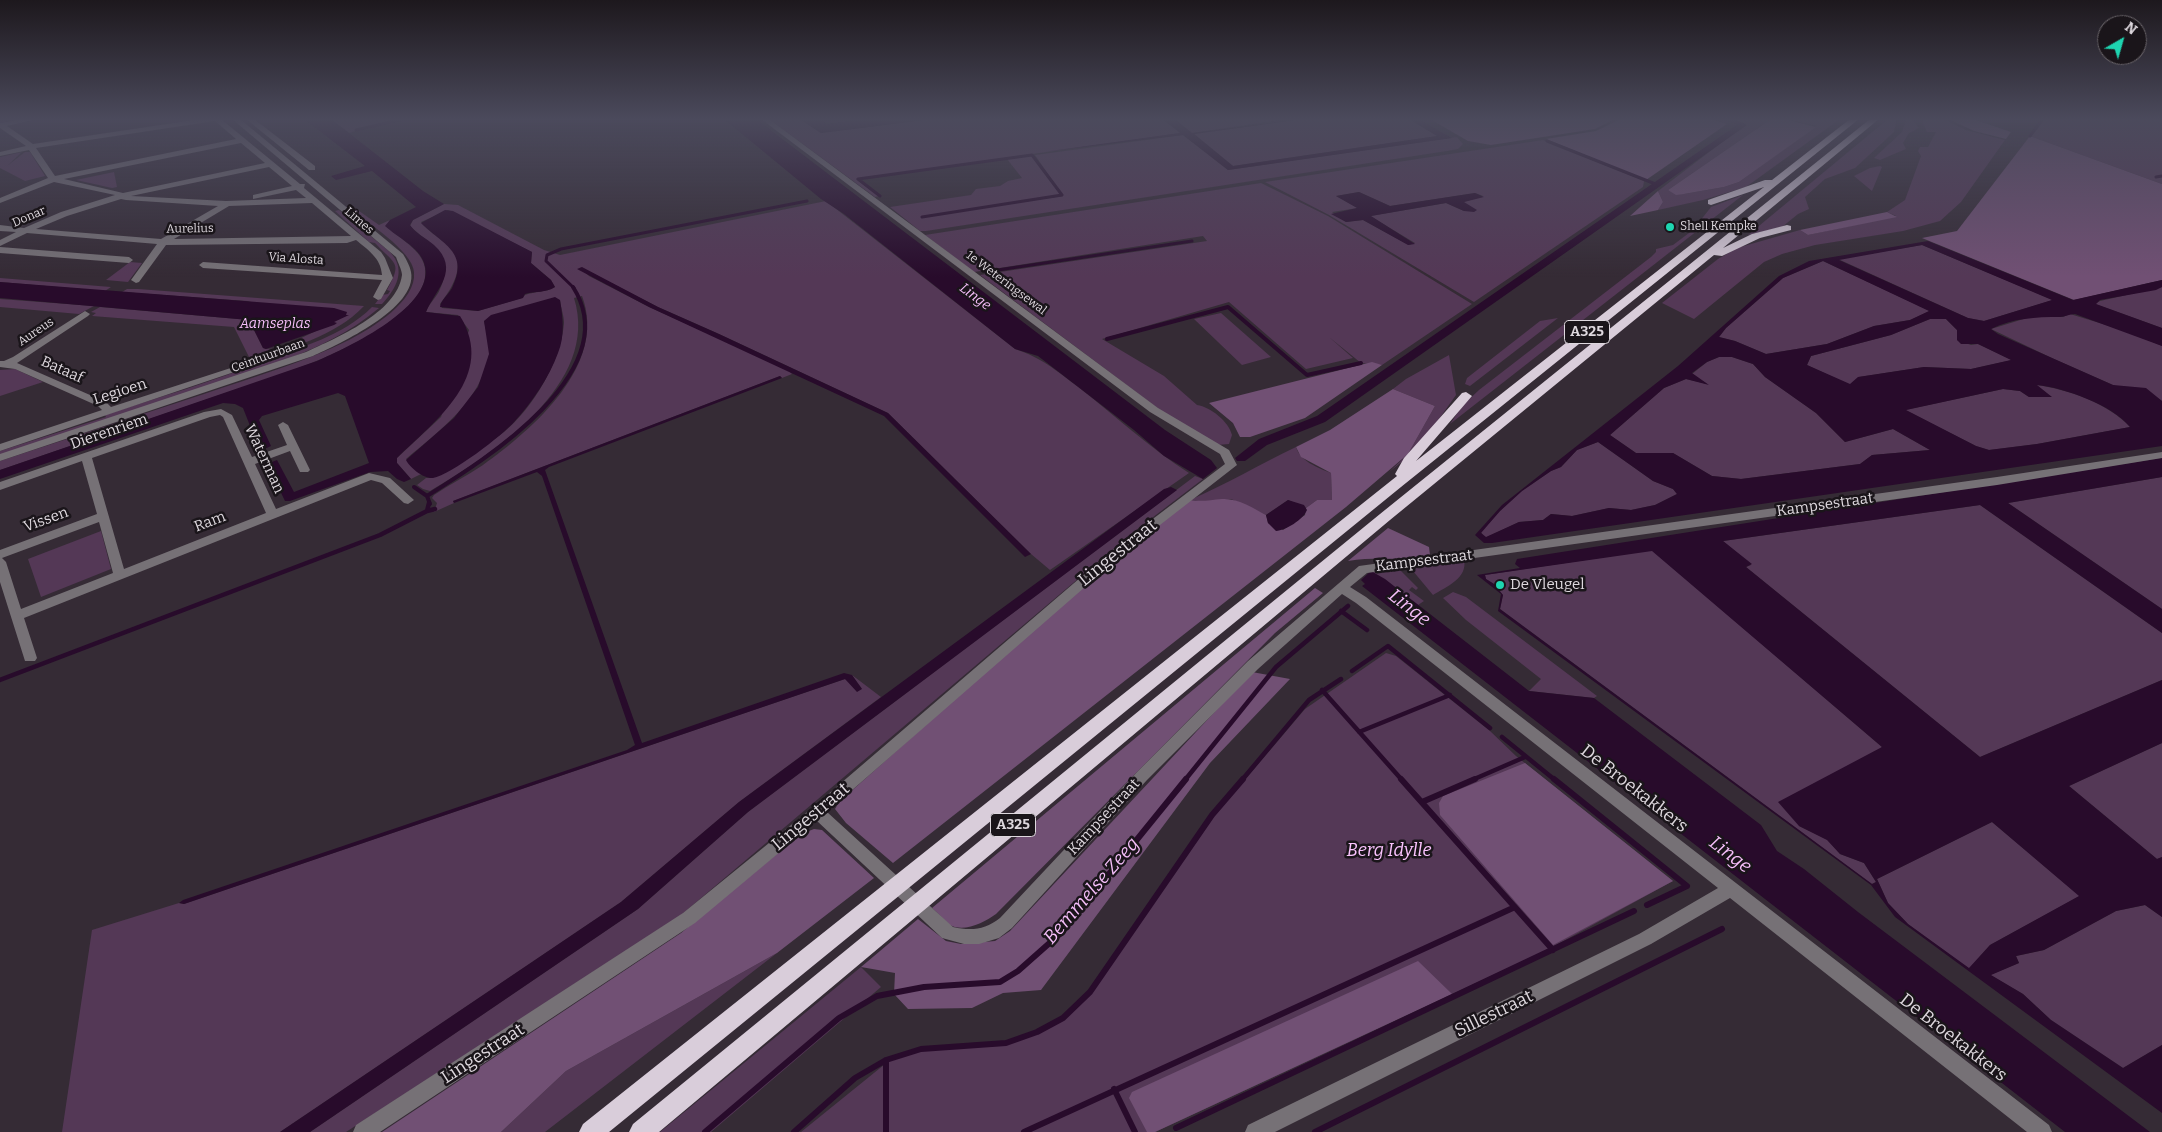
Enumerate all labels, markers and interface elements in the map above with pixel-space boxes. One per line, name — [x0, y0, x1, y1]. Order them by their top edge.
north arrow — [2097, 15, 2147, 65]
text: N — [2121, 19, 2140, 39]
street label: Donar — [10, 204, 48, 230]
street label: Limes — [342, 204, 376, 238]
place label: Shell Kempke — [1680, 220, 1757, 234]
street label: Aurelius — [166, 221, 214, 237]
marker: Shell Kempke — [1664, 221, 1676, 233]
street label: 1e Weteringsewal — [963, 248, 1049, 318]
street label: Via Alosta — [268, 250, 324, 268]
water label: Linge — [956, 280, 994, 314]
street label: Aureus — [15, 315, 57, 349]
water label: Aamseplas — [240, 316, 310, 332]
road number: A325 — [1564, 321, 1610, 344]
street label: Ceintuurbaan — [229, 336, 307, 376]
street label: Bataaf — [38, 353, 86, 387]
street label: Legioen — [91, 375, 149, 409]
street label: Dierenriem — [68, 410, 150, 454]
street label: Waterman — [240, 422, 288, 496]
street label: Kampsestraat — [1776, 489, 1874, 521]
street label: Vissen — [21, 504, 71, 536]
street label: Ram — [192, 508, 228, 536]
street label: Lingestraat — [1074, 515, 1162, 591]
street label: Kampsestraat — [1375, 546, 1473, 576]
place label: De Vleugel — [1510, 576, 1585, 594]
marker: De Vleugel — [1494, 579, 1506, 591]
water label: Linge — [1383, 585, 1435, 631]
street label: De Broekakkers — [1576, 740, 1692, 838]
street label: Kampsestraat — [1064, 775, 1144, 859]
street label: Lingestraat — [768, 778, 854, 856]
road number: A325 — [990, 814, 1036, 836]
water label: Linge — [1704, 832, 1756, 878]
water label: Bemmelse Zeeg — [1040, 833, 1144, 949]
park label: Berg Idylle — [1346, 840, 1432, 862]
street label: Sillestraat — [1451, 986, 1537, 1042]
street label: De Broekakkers — [1895, 989, 2011, 1087]
street label: Lingestraat — [437, 1019, 529, 1089]

